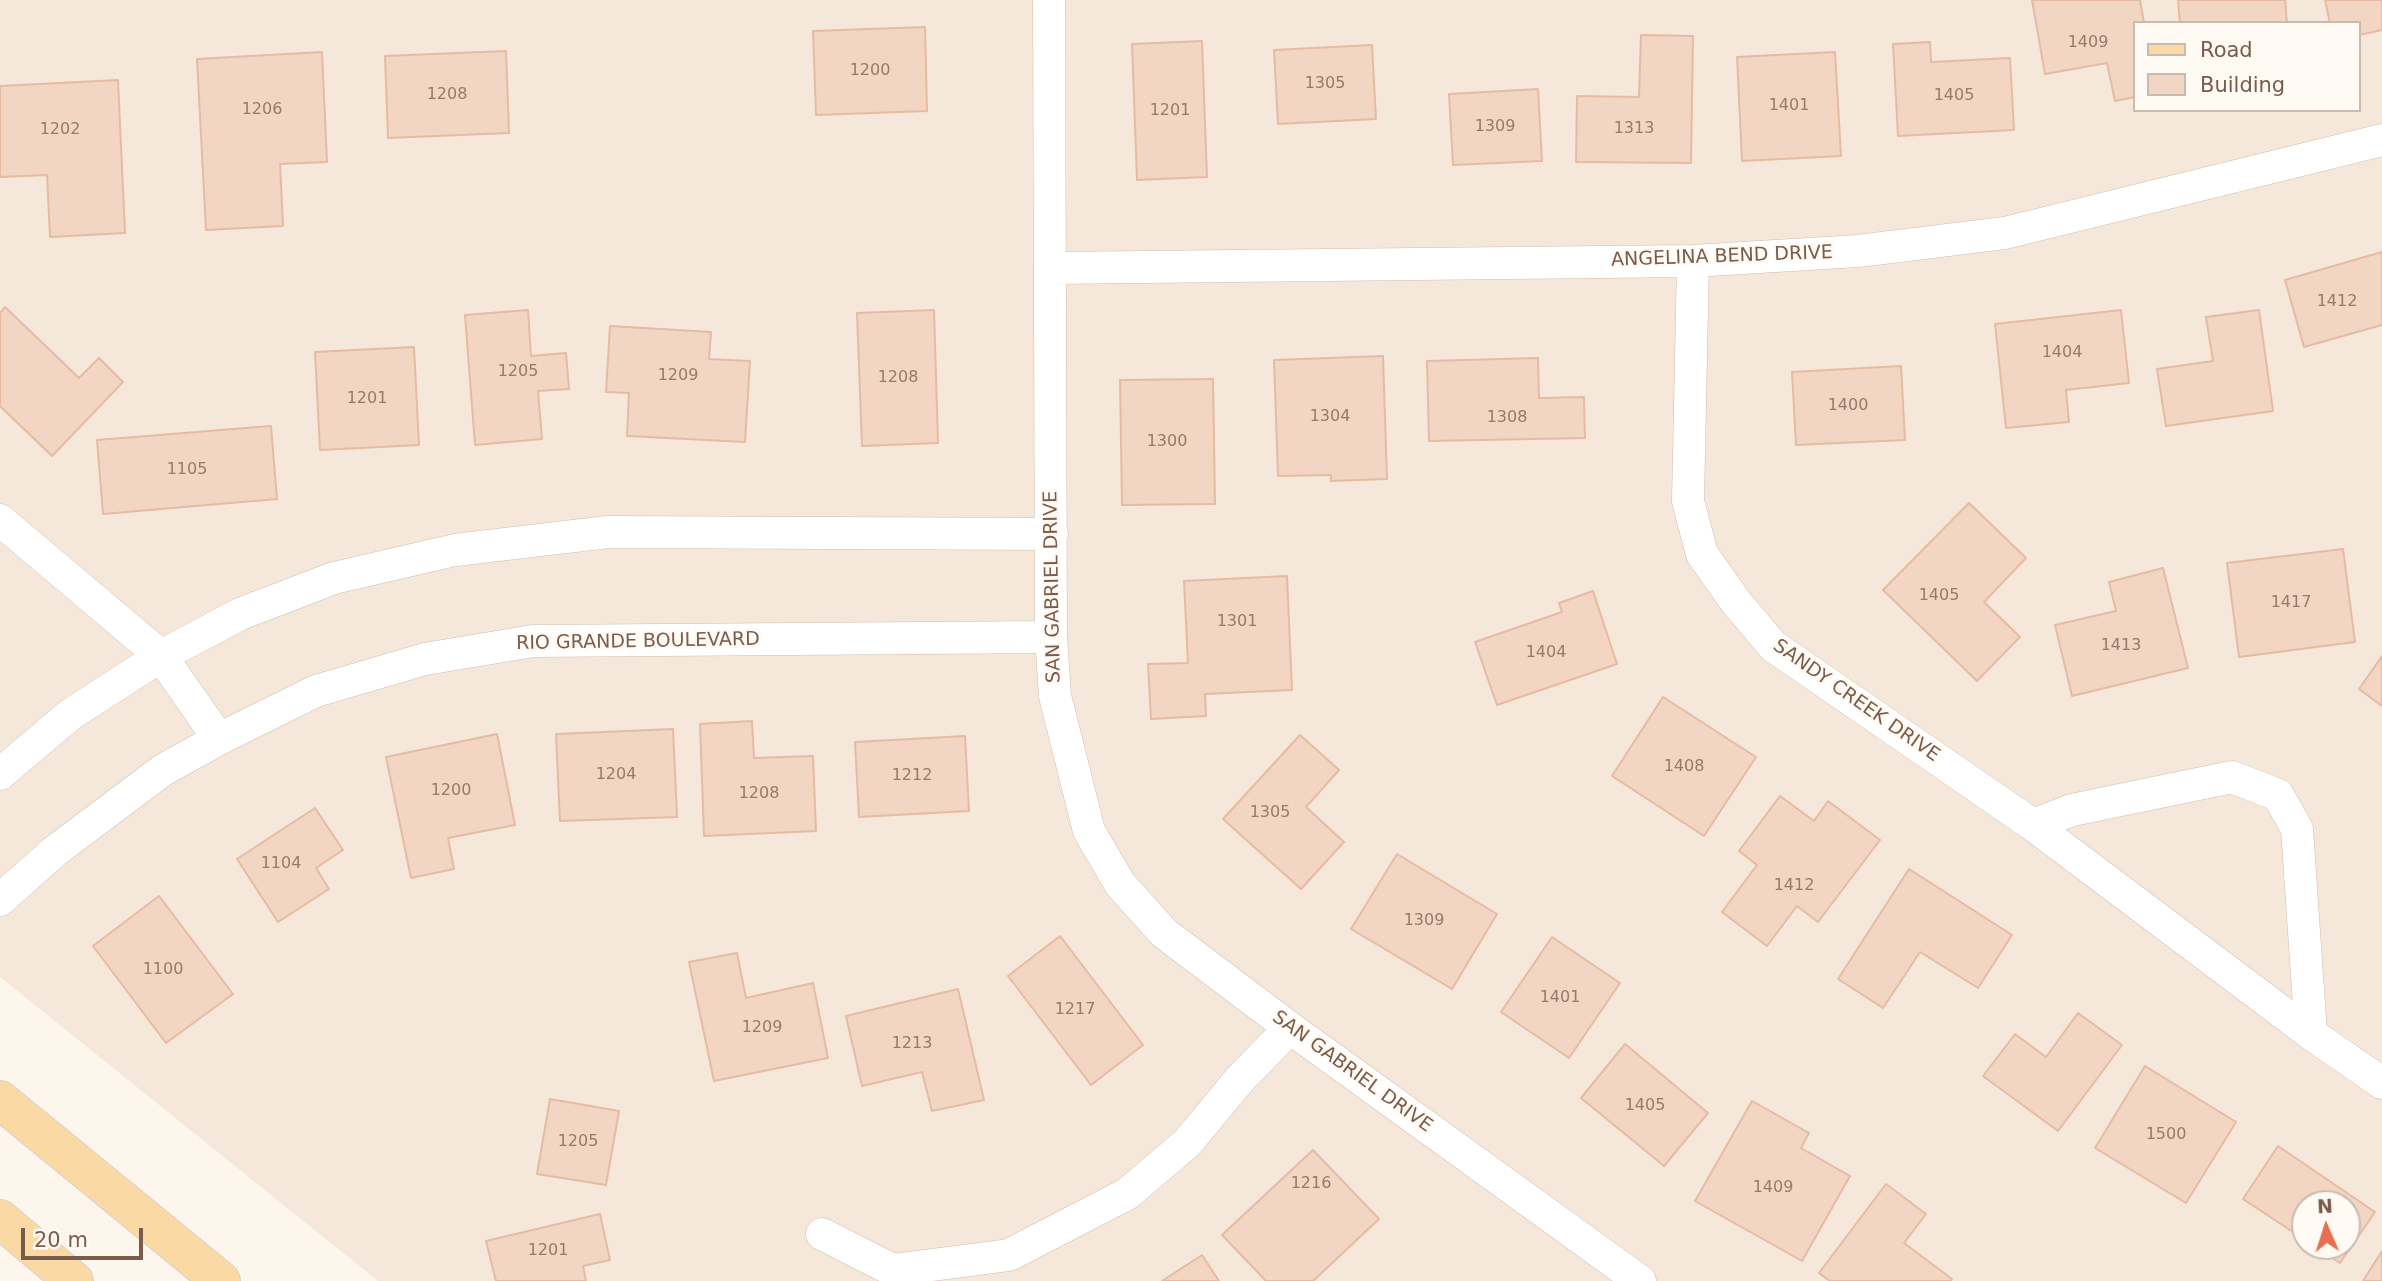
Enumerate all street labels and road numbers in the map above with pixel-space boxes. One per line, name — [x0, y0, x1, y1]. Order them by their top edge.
street label: ANGELINA BEND DRIVE — [1611, 242, 1833, 272]
street label: SAN GABRIEL DRIVE — [1040, 491, 1066, 683]
street label: RIO GRANDE BOULEVARD — [516, 628, 760, 656]
street label: SANDY CREEK DRIVE — [1768, 635, 1944, 767]
street label: SAN GABRIEL DRIVE — [1268, 1006, 1436, 1138]

